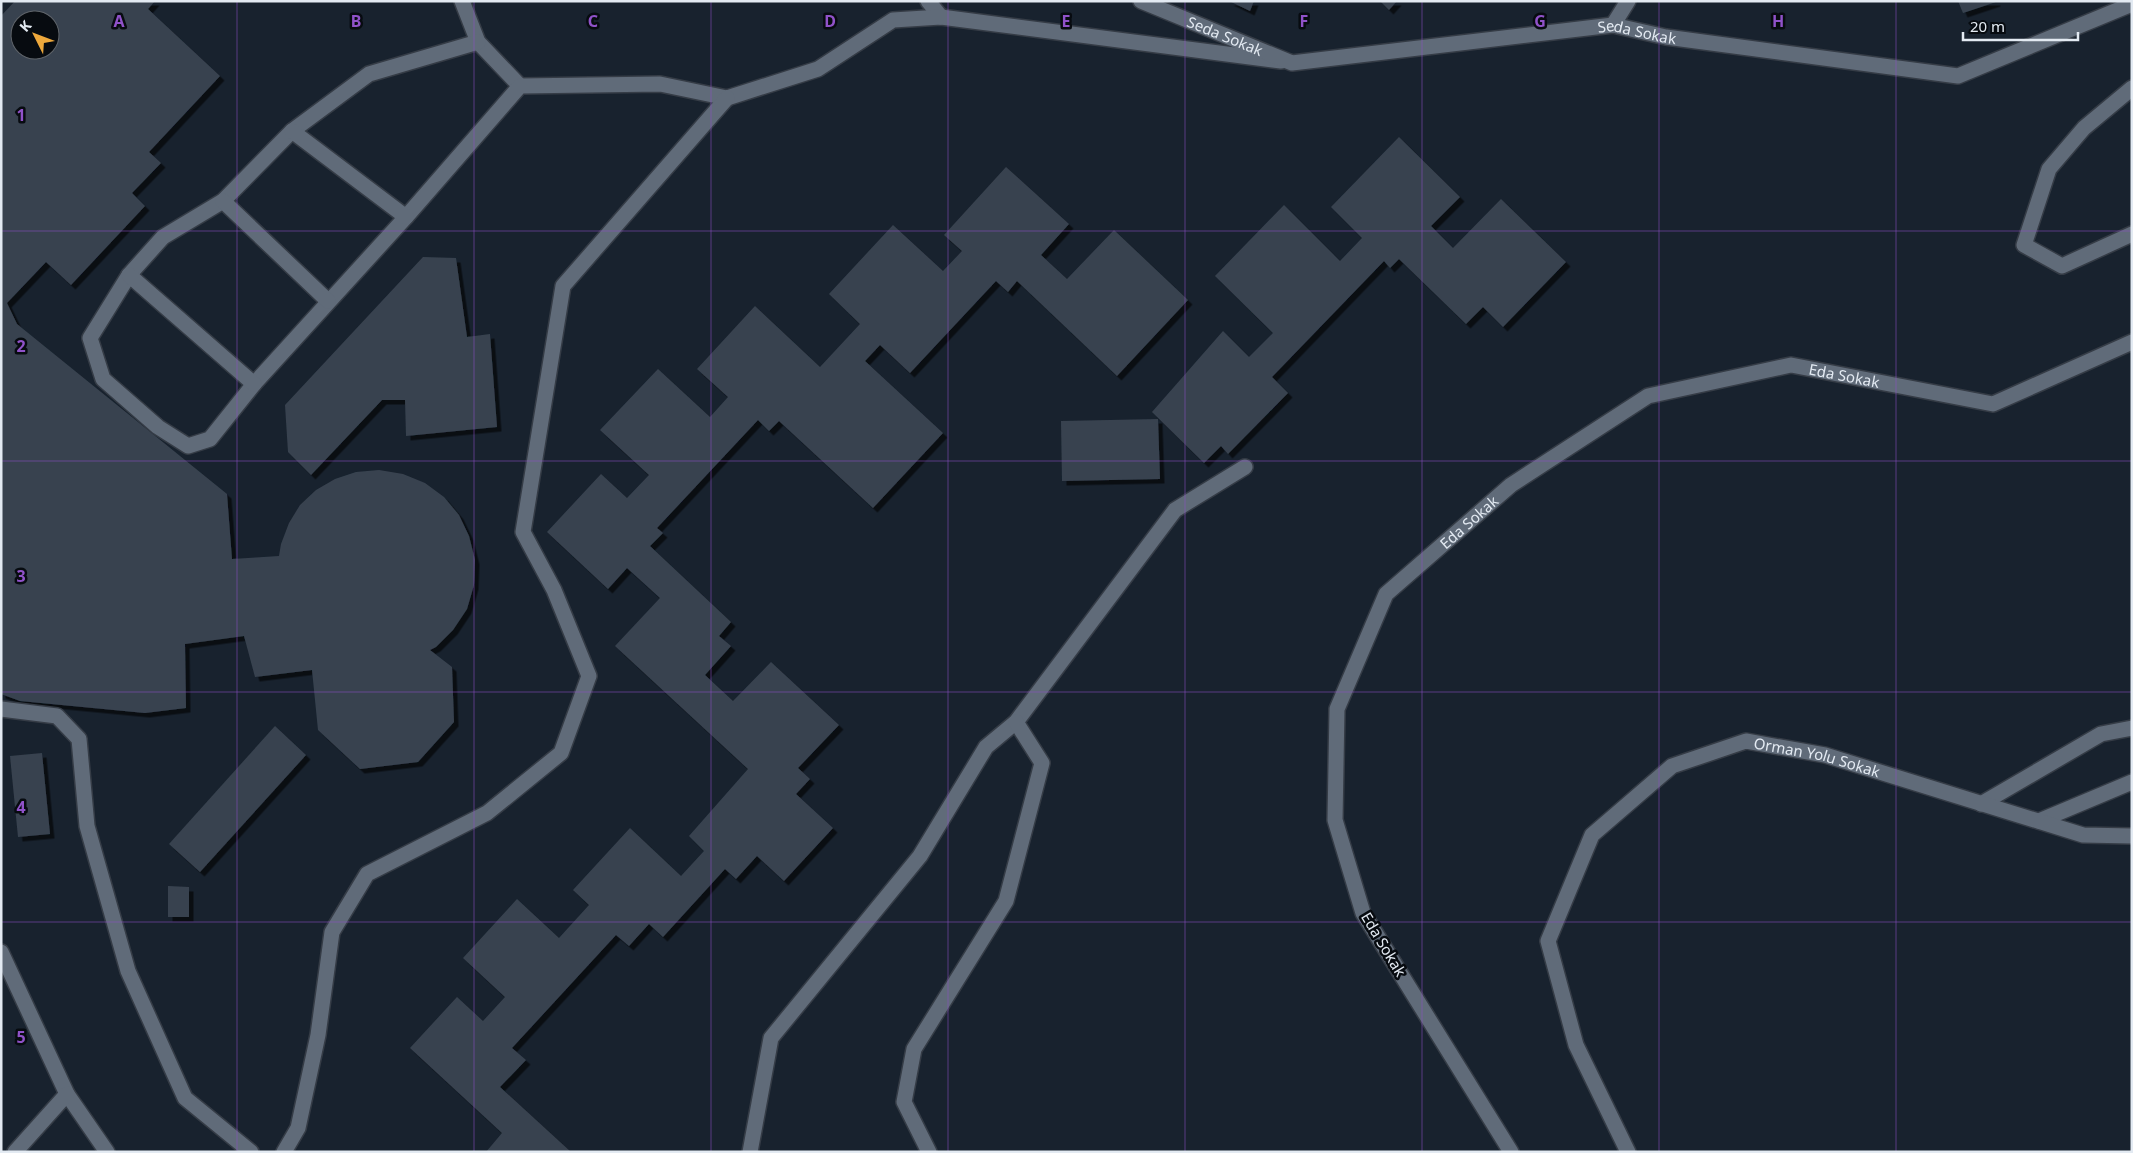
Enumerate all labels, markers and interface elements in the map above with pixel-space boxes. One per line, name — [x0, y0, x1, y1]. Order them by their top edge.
north arrow — [10, 10, 60, 60]
text: A — [113, 10, 125, 32]
text: B — [351, 10, 361, 32]
text: C — [588, 10, 598, 32]
text: D — [824, 10, 836, 32]
text: E — [1062, 10, 1071, 32]
text: F — [1300, 10, 1308, 32]
text: G — [1534, 10, 1546, 32]
text: H — [1772, 10, 1784, 32]
scale bar — [1963, 10, 2078, 42]
street label: Seda Sokak — [1184, 11, 1266, 60]
street label: Seda Sokak — [1596, 15, 1677, 48]
text: K — [15, 16, 36, 36]
text: 20 m — [1970, 16, 2005, 36]
text: 1 — [16, 104, 26, 126]
text: 2 — [16, 335, 26, 357]
street label: Eda Sokak — [1807, 359, 1881, 392]
street label: Eda Sokak — [1435, 491, 1502, 553]
text: 3 — [16, 565, 26, 587]
street label: Orman Yolu Sokak — [1752, 733, 1883, 781]
text: 4 — [16, 796, 26, 818]
street label: Eda Sokak — [1357, 908, 1411, 980]
text: 5 — [16, 1026, 26, 1048]

